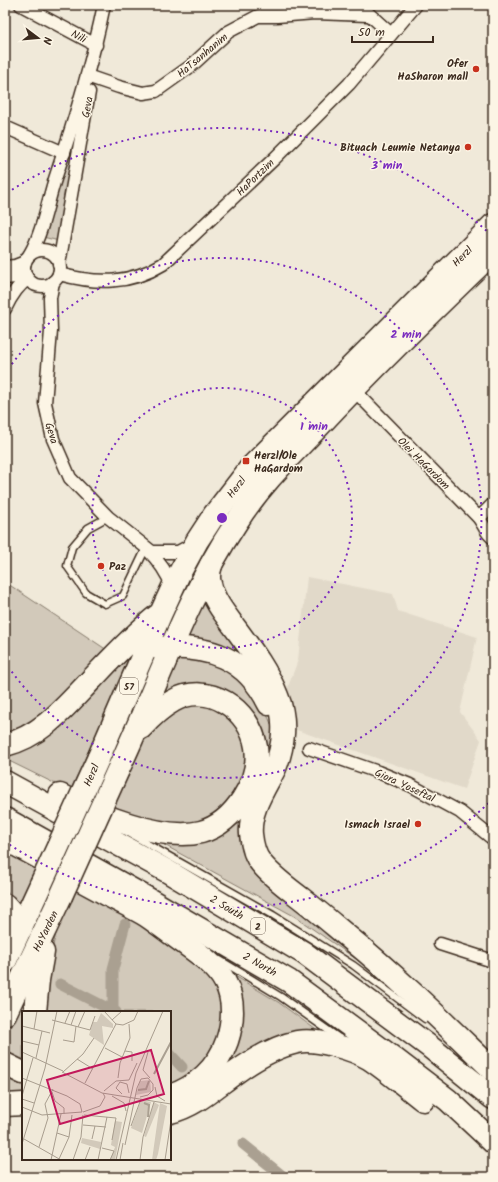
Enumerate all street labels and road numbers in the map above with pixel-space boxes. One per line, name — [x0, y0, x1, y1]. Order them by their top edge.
street label: Nili — [68, 25, 90, 49]
street label: HaTsanhanim — [173, 29, 233, 83]
street label: Geva — [77, 95, 99, 119]
street label: HaPortzim — [232, 155, 279, 201]
street label: Herzl — [448, 242, 478, 271]
street label: Geva — [39, 420, 63, 446]
street label: Olei HaGardom — [393, 433, 454, 495]
street label: Herzl — [222, 473, 251, 502]
road number: 57 — [120, 678, 138, 694]
street label: Herzl — [79, 761, 105, 790]
street label: Giora Yoseftal — [371, 764, 438, 808]
street label: 2 South — [206, 891, 247, 925]
street label: HaYarden — [28, 908, 64, 955]
road number: 2 — [251, 918, 265, 934]
street label: 2 North — [239, 948, 280, 982]

